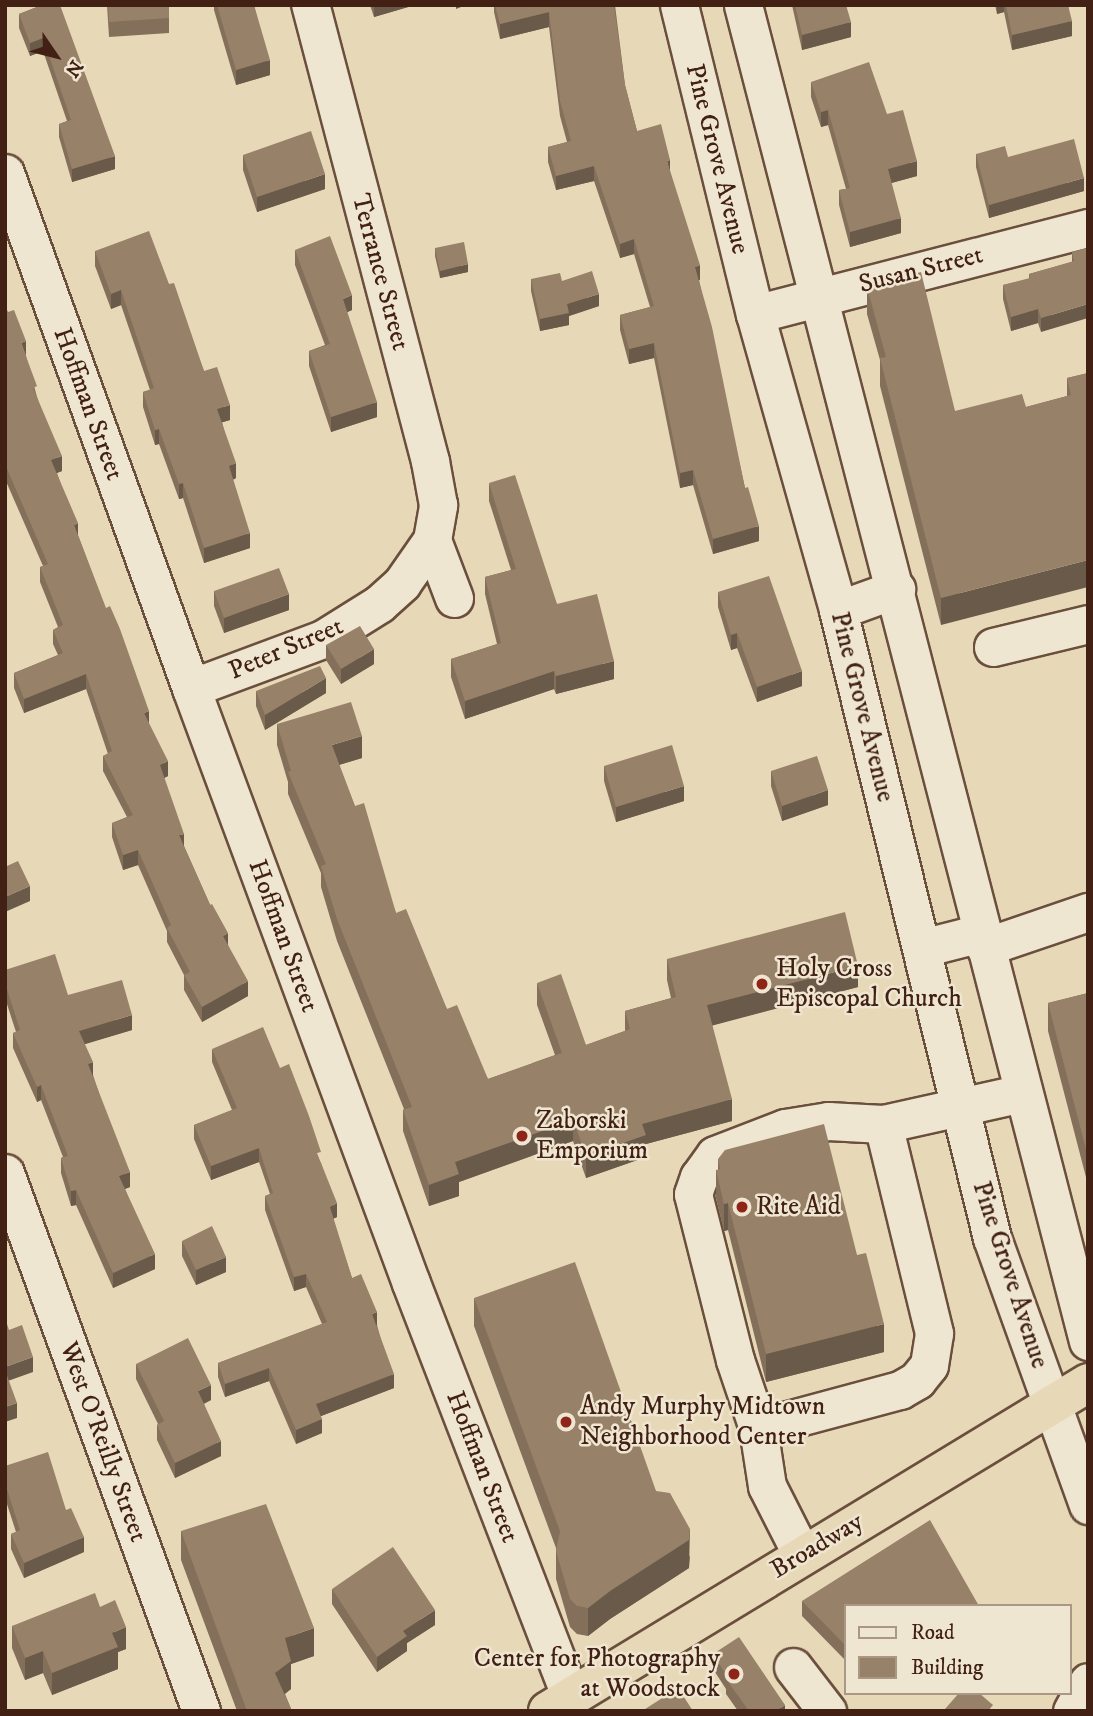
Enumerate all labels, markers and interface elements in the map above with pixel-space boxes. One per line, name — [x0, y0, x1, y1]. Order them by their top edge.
north arrow — [21, 21, 91, 91]
text: N — [60, 55, 88, 81]
street label: Pine Grove Avenue — [678, 61, 756, 257]
street label: Terrance Street — [344, 190, 416, 354]
street label: Susan Street — [856, 240, 986, 300]
street label: Hoffman Street — [46, 324, 130, 484]
street label: Pine Grove Avenue — [823, 609, 901, 805]
street label: Peter Street — [224, 611, 348, 687]
street label: Hoffman Street — [241, 856, 325, 1016]
place label: Holy Cross Episcopal Church — [776, 953, 962, 1014]
marker: Holy Cross Episcopal Church — [754, 976, 770, 992]
place label: Zaborski Emporium — [536, 1105, 648, 1166]
marker: Zaborski Emporium — [514, 1128, 530, 1144]
street label: Pine Grove Avenue — [965, 1178, 1055, 1372]
place label: Rite Aid — [756, 1191, 841, 1223]
marker: Rite Aid — [734, 1199, 750, 1215]
street label: West O'Reilly Street — [52, 1338, 154, 1546]
street label: Hoffman Street — [439, 1387, 525, 1547]
place label: Andy Murphy Midtown Neighborhood Center — [580, 1391, 825, 1452]
marker: Andy Murphy Midtown Neighborhood Center — [558, 1414, 574, 1430]
street label: Broadway — [765, 1506, 869, 1586]
legend — [844, 1604, 1072, 1695]
text: Road — [911, 1620, 955, 1646]
place label: Center for Photography at Woodstock — [474, 1643, 720, 1704]
text: Building — [911, 1655, 983, 1681]
marker: Center for Photography at Woodstock — [726, 1666, 742, 1682]

